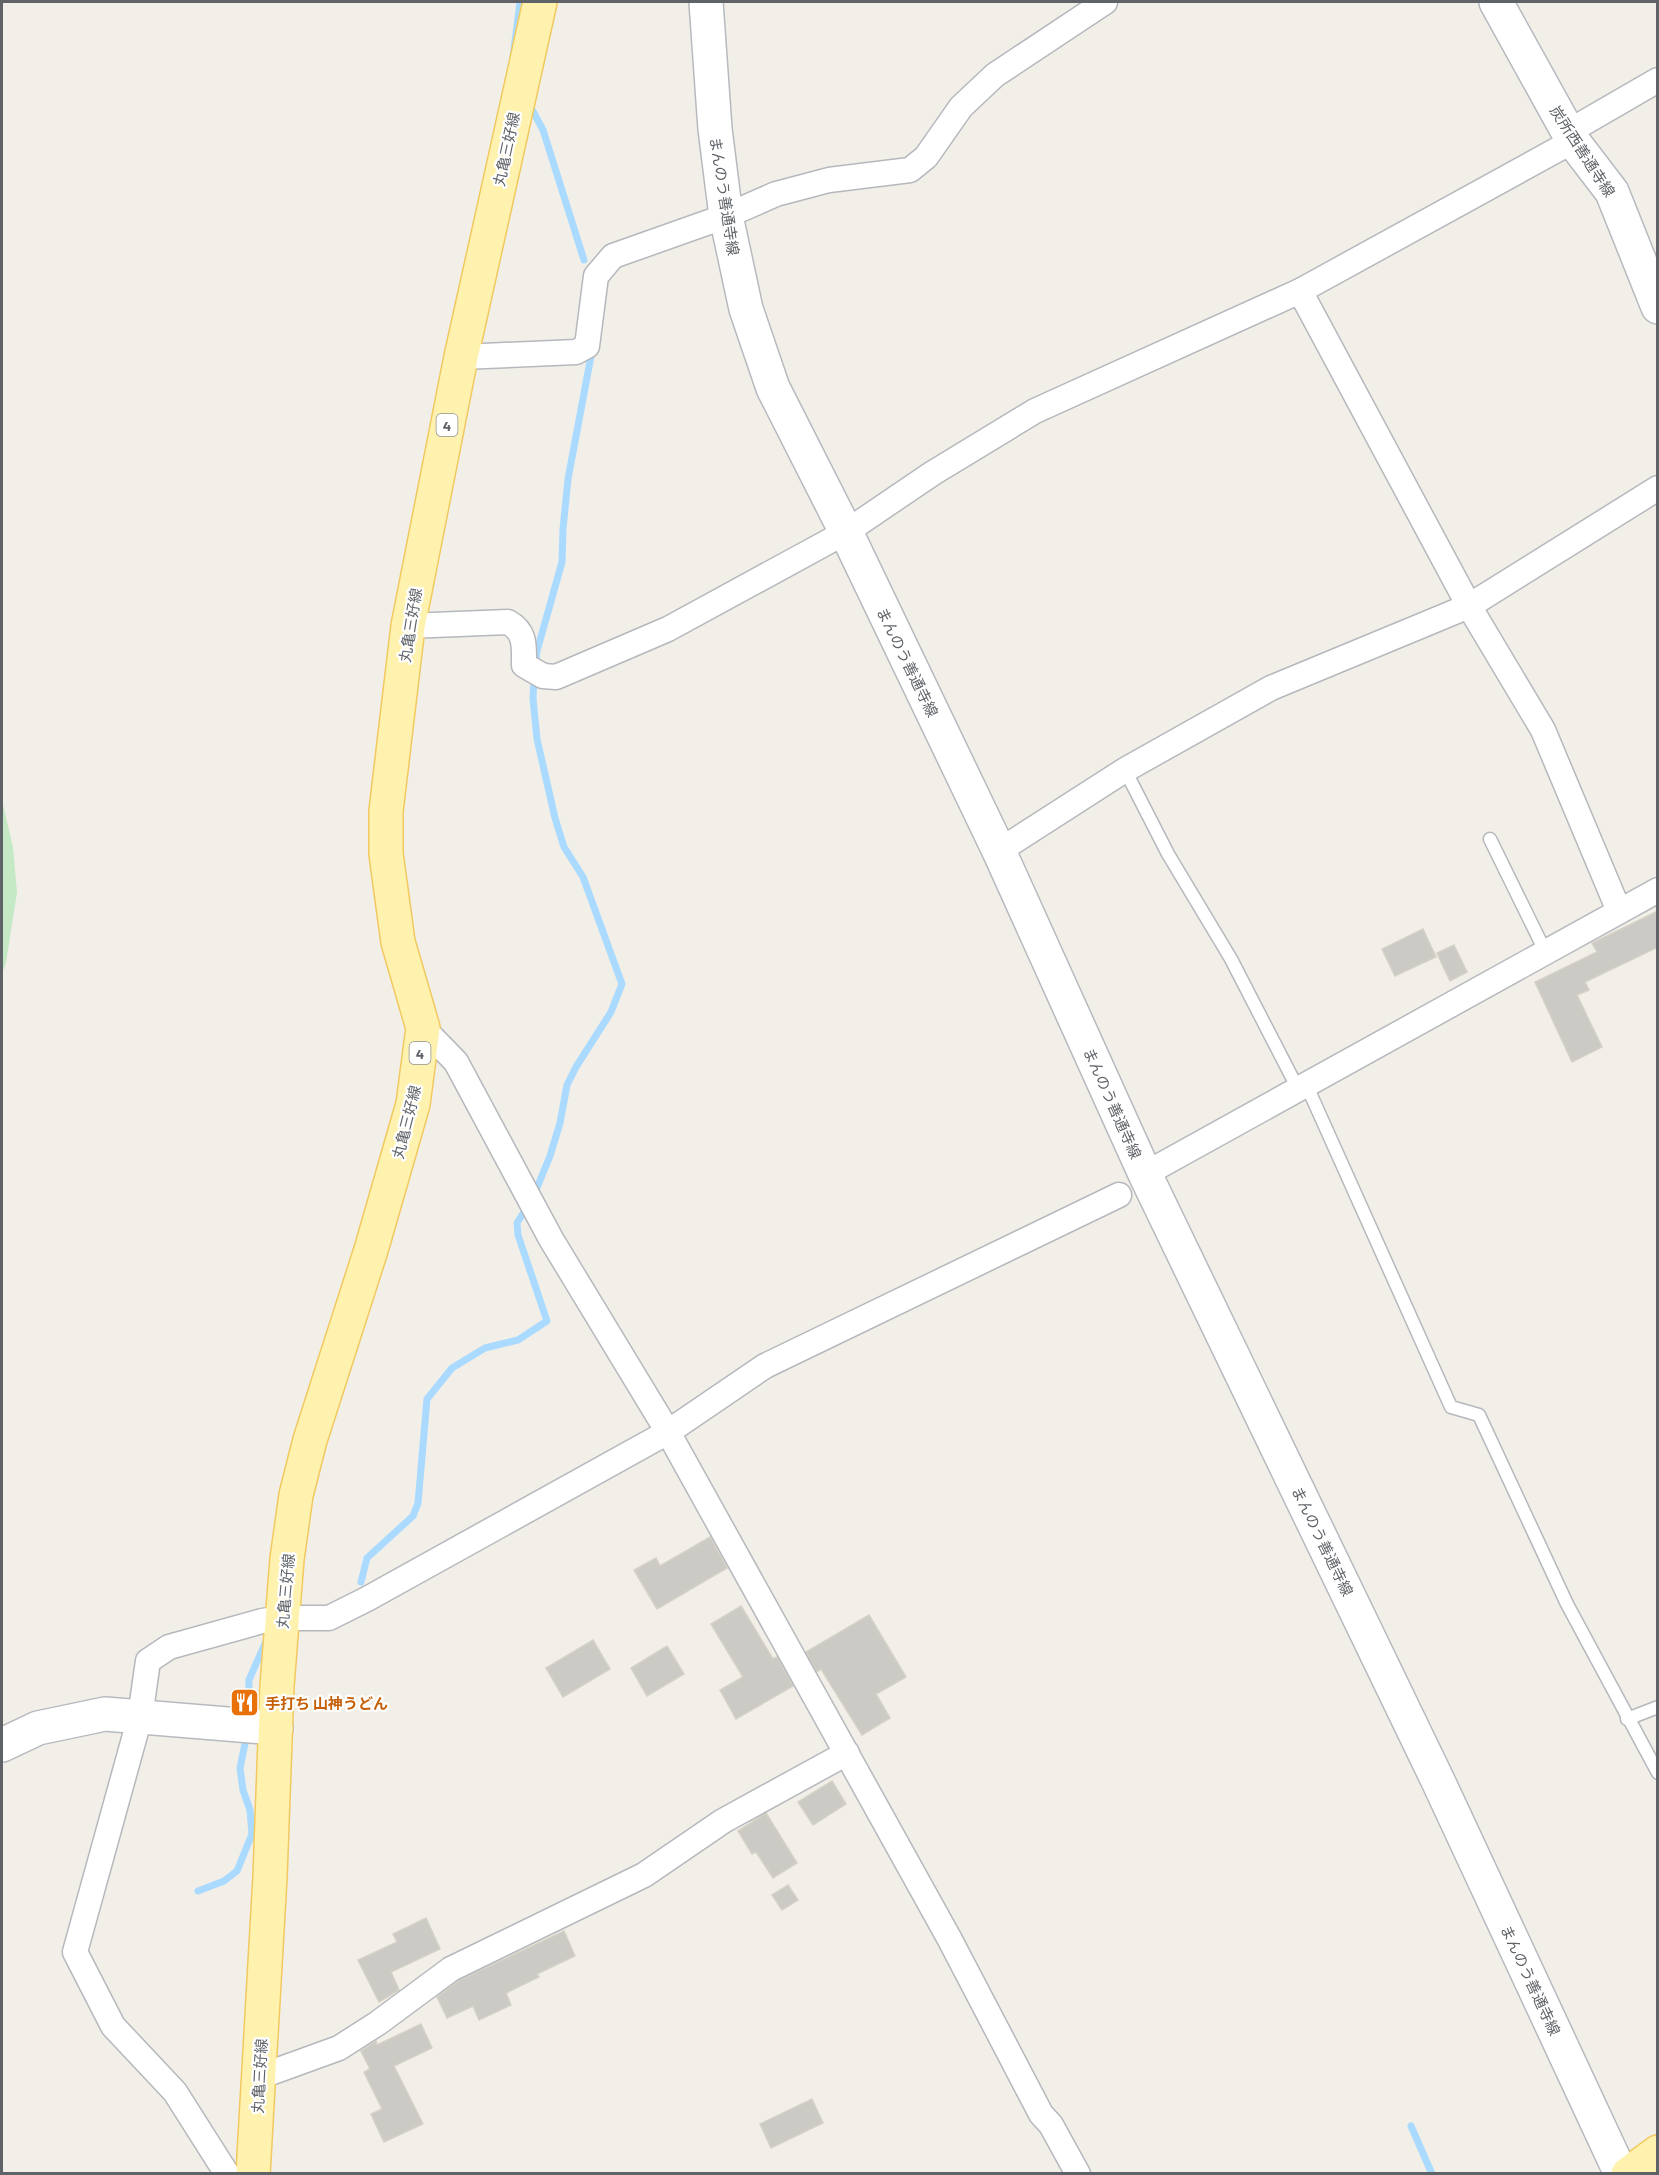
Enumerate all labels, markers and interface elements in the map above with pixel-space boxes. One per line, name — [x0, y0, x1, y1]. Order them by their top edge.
street label: 炭所西善通寺線 — [1547, 102, 1619, 200]
street label: 丸亀三好線 — [489, 110, 523, 188]
street label: まんのう善通寺線 — [707, 135, 743, 257]
road number: 4 — [436, 414, 458, 436]
street label: 丸亀三好線 — [395, 587, 425, 663]
street label: まんのう善通寺線 — [874, 604, 942, 720]
road number: 4 — [410, 1042, 430, 1064]
street label: まんのう善通寺線 — [1080, 1045, 1146, 1161]
street label: 丸亀三好線 — [388, 1083, 424, 1161]
street label: まんのう善通寺線 — [1289, 1483, 1357, 1599]
street label: 丸亀三好線 — [273, 1553, 297, 1629]
restaurant icon: 手打ち 山神うどん — [228, 1687, 260, 1719]
place label: 手打ち 山神うどん — [265, 1694, 388, 1712]
street label: まんのう善通寺線 — [1497, 1922, 1565, 2038]
street label: 丸亀三好線 — [248, 2038, 270, 2114]

